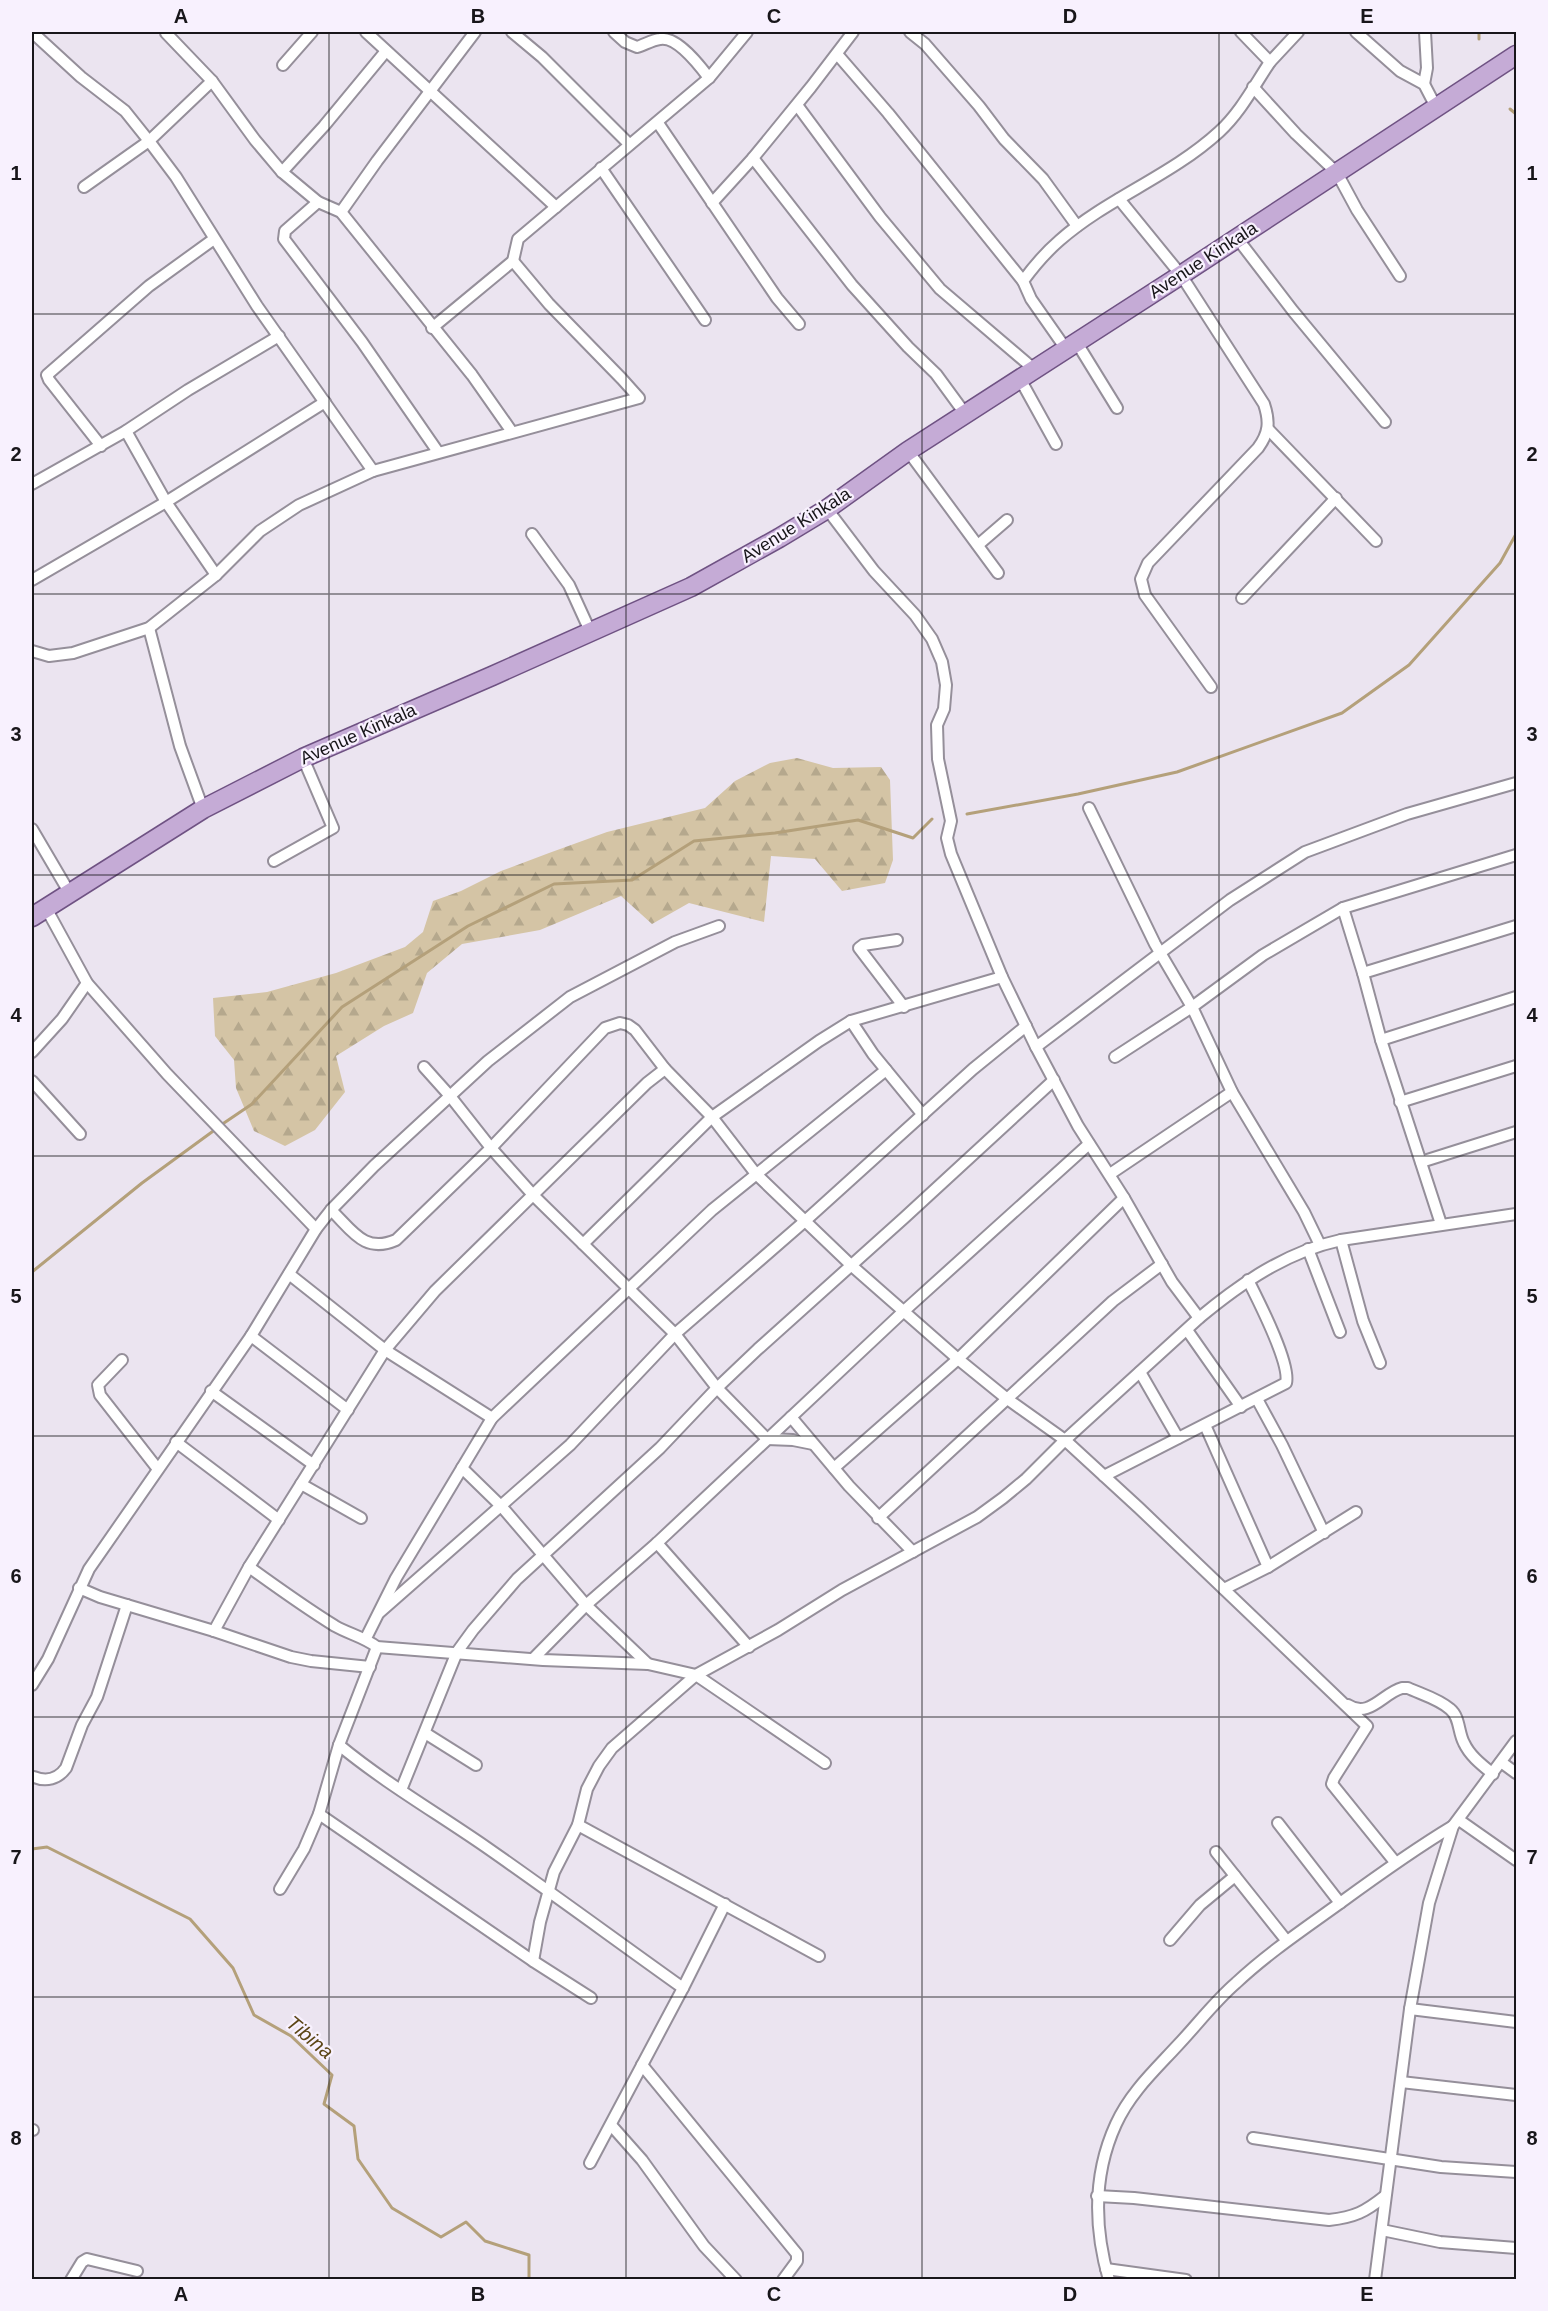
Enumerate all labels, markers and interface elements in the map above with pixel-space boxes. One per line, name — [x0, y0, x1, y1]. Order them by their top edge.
text: A — [174, 5, 188, 27]
text: B — [471, 5, 485, 27]
text: C — [767, 5, 781, 27]
text: D — [1063, 5, 1077, 27]
text: E — [1360, 5, 1374, 27]
text: 1 — [10, 162, 22, 184]
text: 1 — [1526, 162, 1538, 184]
street label: Avenue Kinkala — [1145, 217, 1262, 302]
text: 2 — [10, 443, 22, 465]
text: 2 — [1526, 443, 1538, 465]
street label: Avenue Kinkala — [738, 483, 855, 567]
street label: Avenue Kinkala — [297, 699, 420, 769]
text: 3 — [10, 723, 22, 745]
text: 3 — [1526, 723, 1538, 745]
text: 4 — [10, 1004, 22, 1026]
text: 4 — [1526, 1004, 1538, 1026]
text: 5 — [10, 1285, 22, 1307]
text: 5 — [1526, 1285, 1538, 1307]
text: 6 — [10, 1565, 22, 1587]
text: 6 — [1526, 1565, 1538, 1587]
text: 7 — [10, 1846, 22, 1868]
text: 7 — [1526, 1846, 1538, 1868]
water label: Tibina — [282, 2011, 338, 2063]
text: 8 — [10, 2127, 22, 2149]
text: 8 — [1526, 2127, 1538, 2149]
text: A — [174, 2283, 188, 2305]
text: B — [471, 2283, 485, 2305]
text: C — [767, 2283, 781, 2305]
text: D — [1063, 2283, 1077, 2305]
text: E — [1360, 2283, 1374, 2305]

